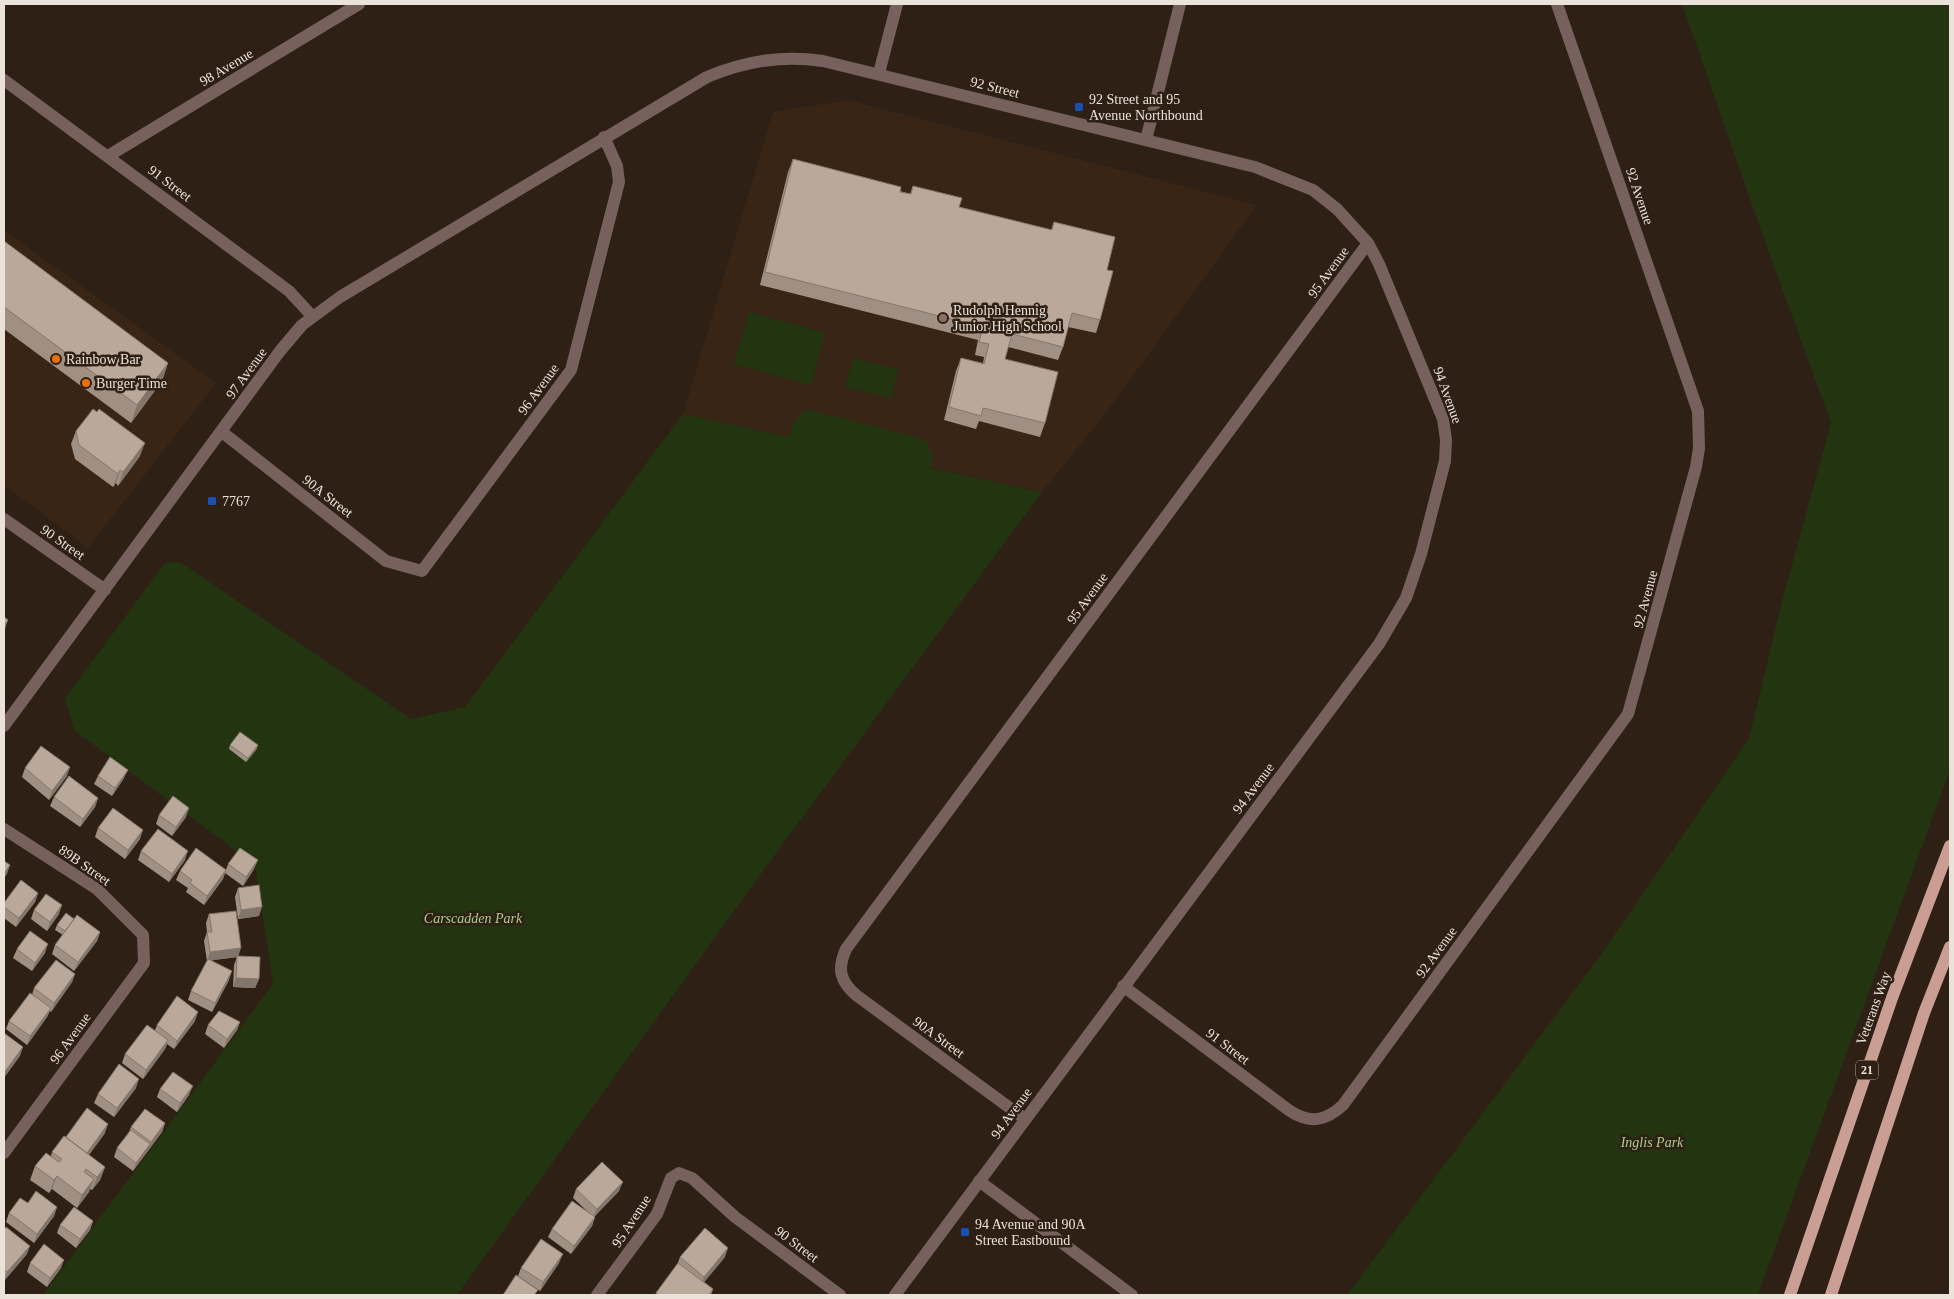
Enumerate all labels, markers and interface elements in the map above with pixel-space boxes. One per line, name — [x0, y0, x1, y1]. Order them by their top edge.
street label: 98 Avenue — [197, 46, 256, 89]
street label: 92 Street — [969, 74, 1021, 101]
place label: 92 Street and 95 Avenue Northbound — [1089, 92, 1203, 123]
marker: 92 Street and 95 Avenue Northbound — [1073, 101, 1085, 113]
street label: 91 Street — [145, 162, 194, 205]
street label: 92 Avenue — [1623, 166, 1656, 227]
street label: 95 Avenue — [1305, 244, 1352, 301]
place label: Rudolph Hennig Junior High School — [953, 303, 1062, 334]
marker: Rudolph Hennig Junior High School — [937, 312, 949, 324]
street label: 97 Avenue — [223, 345, 270, 402]
place label: Rainbow Bar — [66, 352, 141, 367]
marker: Rainbow Bar — [50, 353, 62, 365]
street label: 96 Avenue — [515, 361, 562, 418]
street label: 94 Avenue — [1430, 365, 1465, 426]
place label: Burger Time — [96, 376, 167, 391]
marker: Burger Time — [80, 377, 92, 389]
street label: 90A Street — [300, 472, 356, 521]
place label: 7767 — [222, 494, 250, 509]
marker: 7767 — [206, 495, 218, 507]
street label: 90 Street — [38, 522, 88, 563]
street label: 92 Avenue — [1631, 569, 1660, 630]
street label: 95 Avenue — [1064, 570, 1111, 627]
street label: 94 Avenue — [1230, 760, 1277, 816]
street label: 89B Street — [56, 842, 113, 889]
park label: Carscadden Park — [424, 911, 523, 926]
street label: 92 Avenue — [1413, 924, 1460, 981]
street label: Veterans Way — [1853, 970, 1894, 1047]
street label: 96 Avenue — [47, 1010, 94, 1067]
street label: 90A Street — [910, 1014, 967, 1061]
street label: 91 Street — [1203, 1025, 1252, 1068]
road number: 21 — [1856, 1060, 1878, 1080]
street label: 94 Avenue — [988, 1085, 1035, 1142]
park label: Inglis Park — [1620, 1135, 1684, 1150]
street label: 95 Avenue — [609, 1192, 654, 1250]
place label: 94 Avenue and 90A Street Eastbound — [975, 1217, 1086, 1248]
street label: 90 Street — [772, 1223, 821, 1266]
marker: 94 Avenue and 90A Street Eastbound — [959, 1226, 971, 1238]

